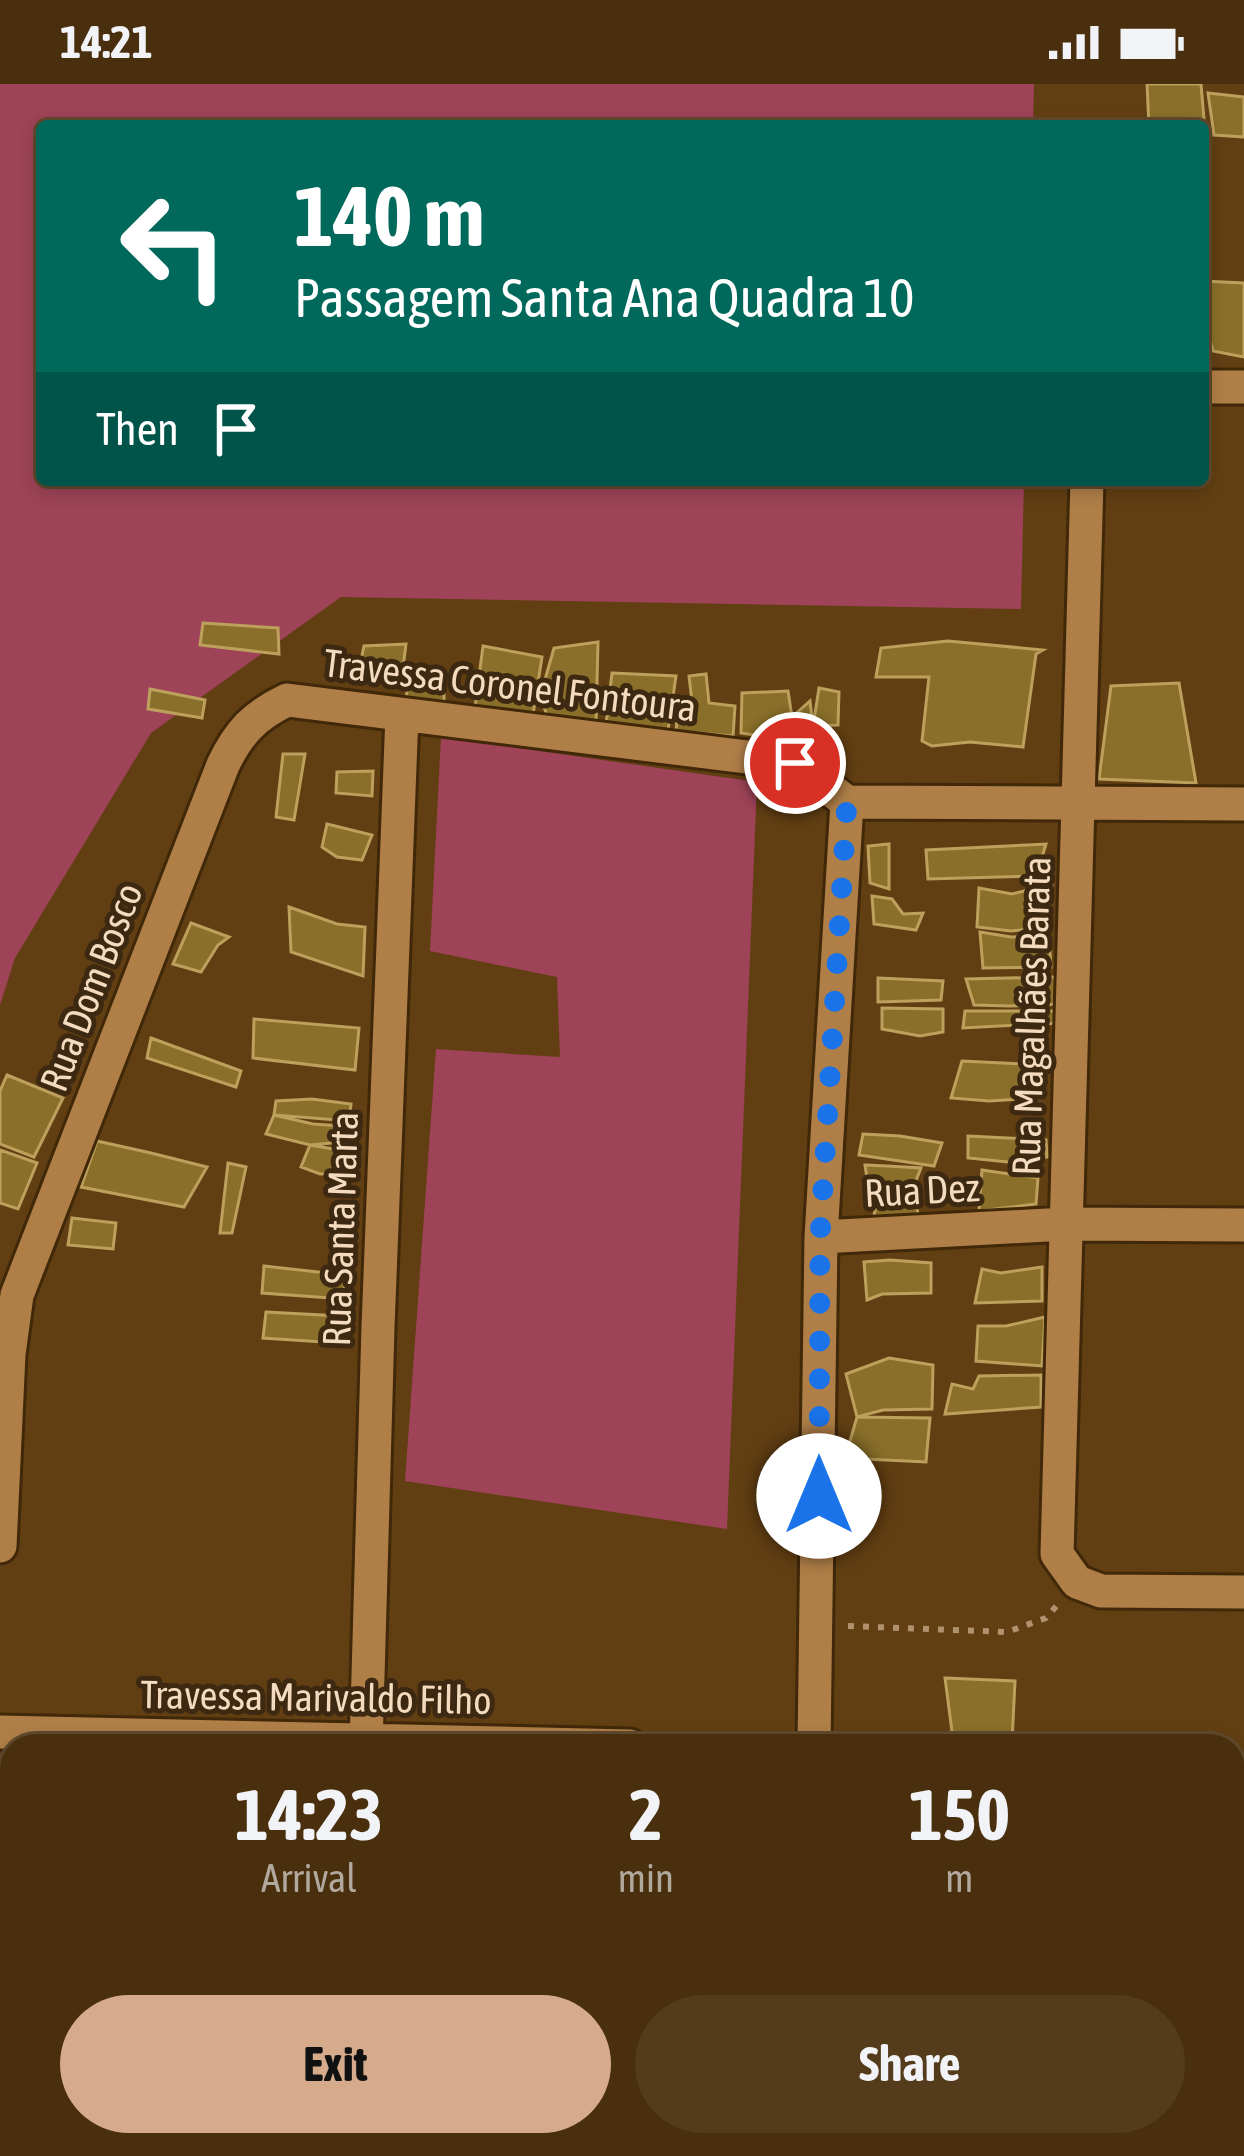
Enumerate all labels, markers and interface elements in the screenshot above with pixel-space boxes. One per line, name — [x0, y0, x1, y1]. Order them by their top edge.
text: 14:21 — [60, 16, 153, 68]
icon: left — [96, 168, 252, 324]
text: 140 m — [294, 168, 484, 264]
text: Passagem Santa Ana Quadra 10 — [294, 267, 914, 328]
icon: arrive — [203, 396, 269, 462]
text: Then — [96, 403, 179, 455]
street label: Travessa Coronel Fontoura — [321, 640, 699, 730]
pin — [744, 712, 846, 814]
icon: arrive — [762, 730, 828, 796]
street label: Rua Magalhães Barata — [1003, 856, 1059, 1176]
street label: Rua Dom Bosco — [31, 877, 151, 1097]
street label: Rua Santa Marta — [314, 1111, 366, 1347]
street label: Rua Dez — [863, 1165, 981, 1215]
position arrow — [756, 1433, 882, 1559]
street label: Travessa Marivaldo Filho — [140, 1672, 492, 1722]
text: 14:23 — [235, 1773, 383, 1855]
text: 2 — [629, 1773, 663, 1855]
text: 150 — [909, 1773, 1010, 1855]
text: Arrival — [261, 1856, 357, 1900]
text: min — [618, 1856, 674, 1900]
text: m — [945, 1856, 973, 1900]
button: Exit — [60, 1995, 611, 2133]
button: Share — [635, 1995, 1185, 2133]

